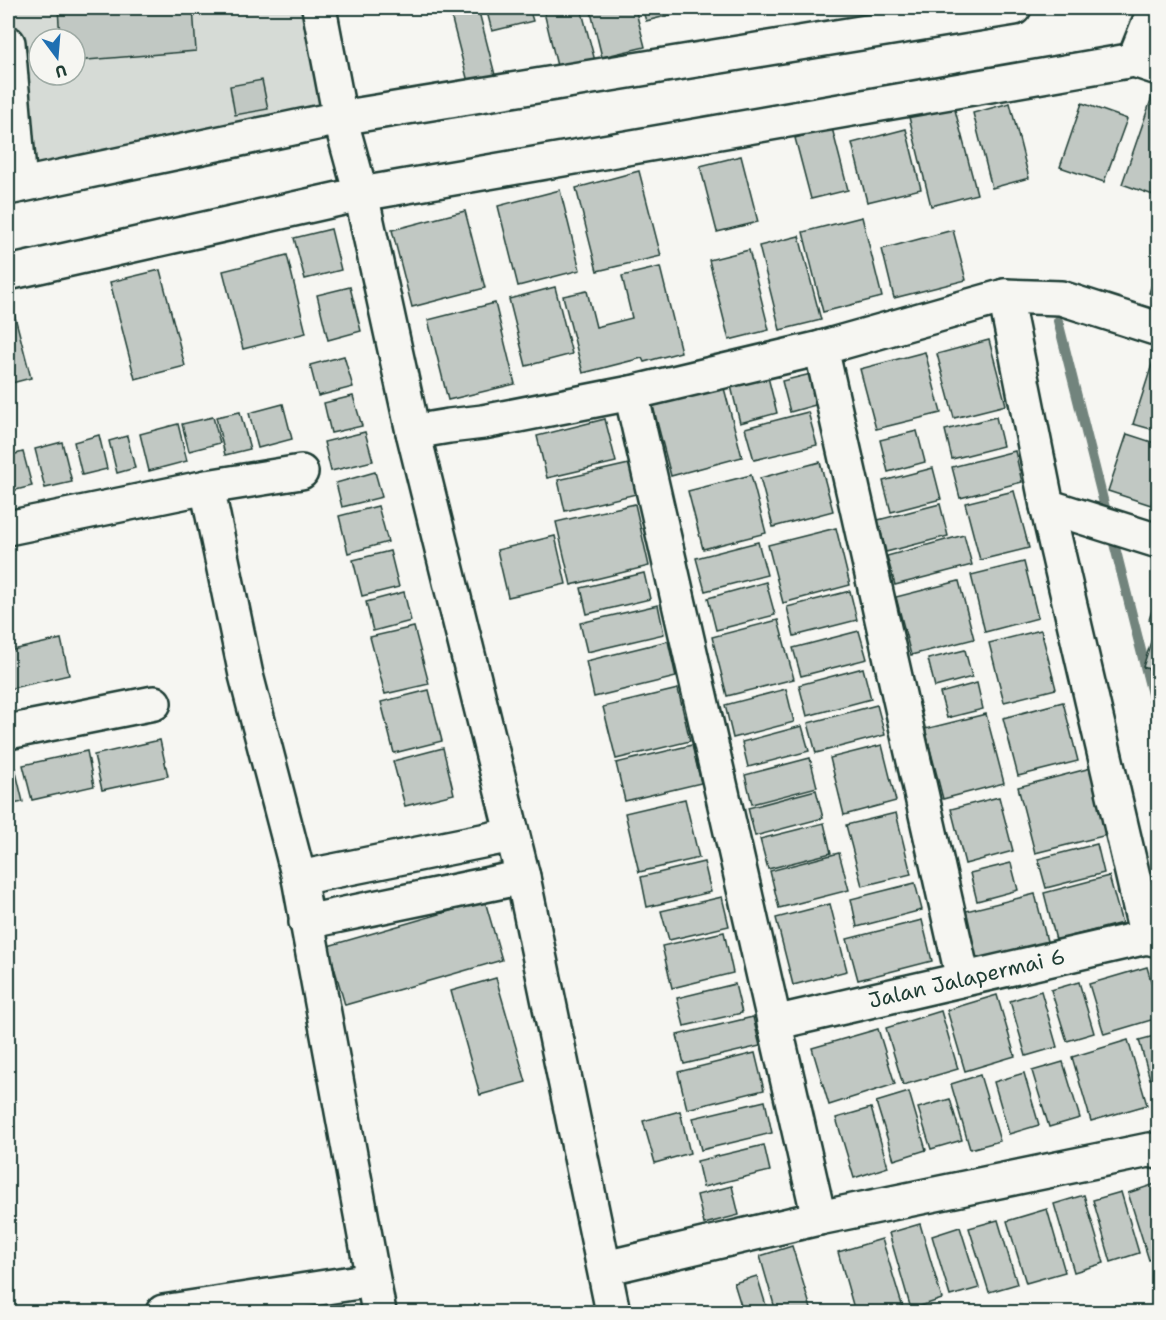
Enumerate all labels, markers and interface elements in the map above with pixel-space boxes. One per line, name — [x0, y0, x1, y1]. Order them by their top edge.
north arrow — [27, 27, 87, 87]
text: U — [53, 59, 69, 83]
street label: Jalan Jalapermai 6 — [866, 942, 1068, 1015]

